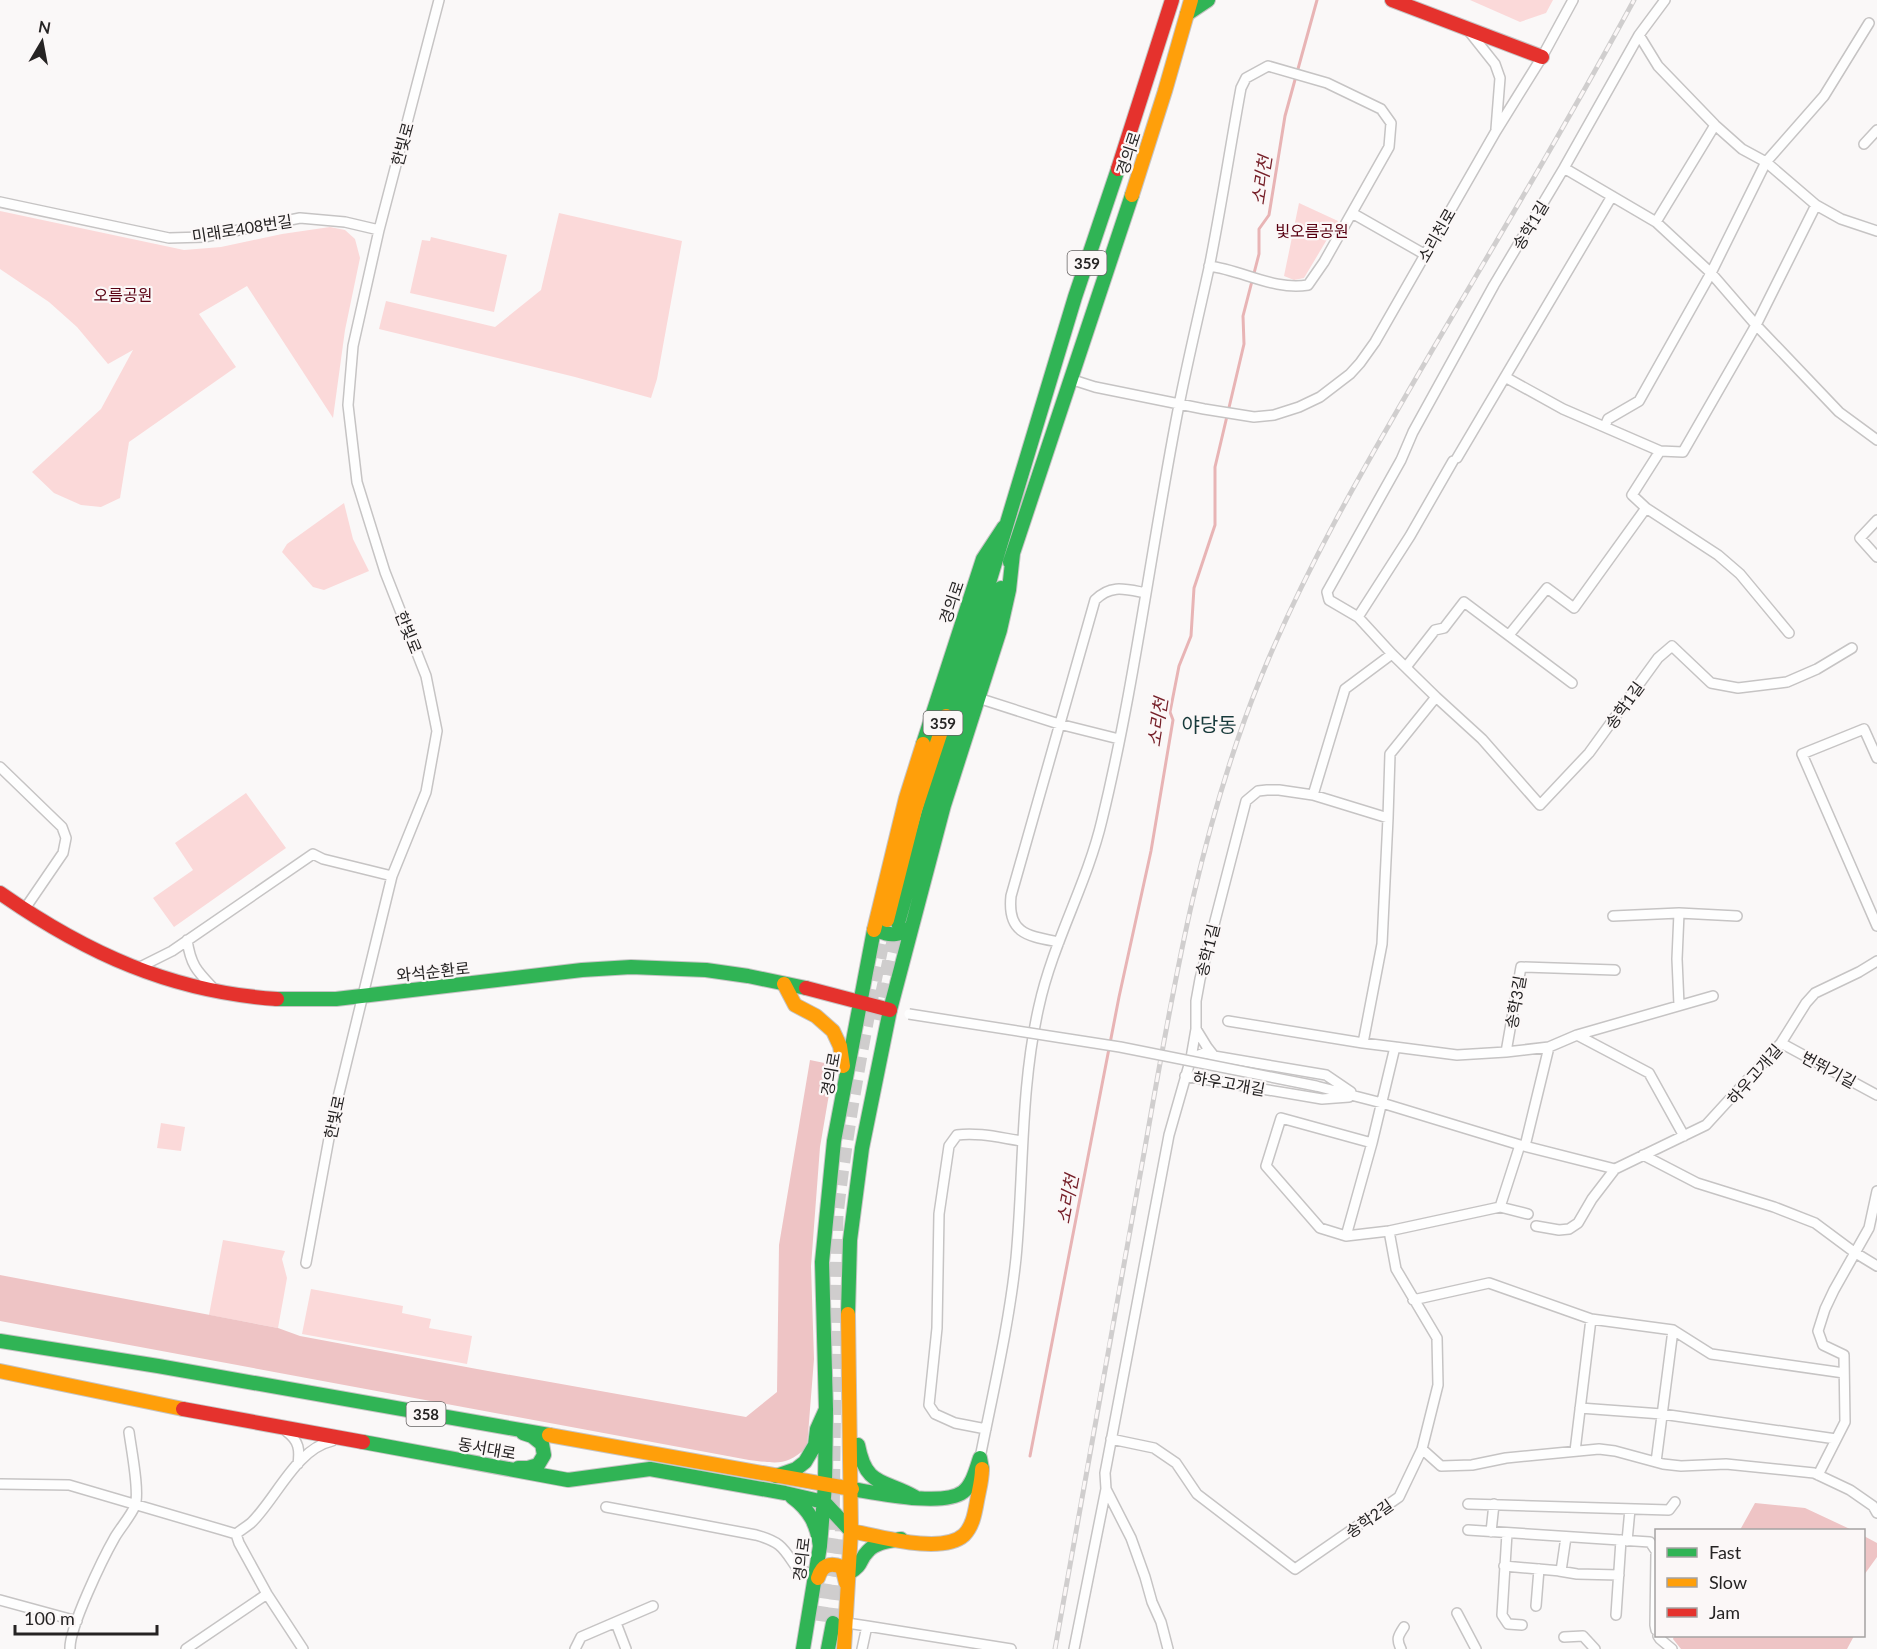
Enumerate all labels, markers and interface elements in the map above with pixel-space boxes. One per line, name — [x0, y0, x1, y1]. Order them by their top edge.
north arrow — [12, 12, 72, 72]
text: N — [37, 16, 52, 37]
street label: 한빛로 — [387, 120, 417, 168]
street label: 경의로 — [1112, 129, 1144, 177]
water label: 소리천 — [1246, 151, 1276, 206]
street label: 송학1길 — [1508, 197, 1552, 253]
street label: 소리천로 — [1413, 205, 1459, 265]
street label: 미래로408번길 — [190, 211, 294, 245]
park label: 빛오름공원 — [1275, 221, 1349, 240]
road number: 359 — [1068, 251, 1106, 275]
park label: 오름공원 — [94, 285, 152, 304]
street label: 경의로 — [935, 578, 967, 626]
street label: 한빛로 — [392, 608, 426, 656]
street label: 송학1길 — [1601, 678, 1647, 732]
water label: 소리천 — [1142, 693, 1172, 748]
road number: 359 — [924, 711, 962, 735]
district label: 야당동 — [1181, 712, 1237, 736]
street label: 송학1길 — [1191, 922, 1223, 978]
street label: 와석순환로 — [395, 958, 471, 984]
street label: 송학3길 — [1501, 974, 1529, 1030]
street label: 하우고개길 — [1723, 1040, 1785, 1108]
street label: 번뛰기길 — [1799, 1047, 1859, 1091]
street label: 경의로 — [817, 1050, 843, 1097]
street label: 하우고개길 — [1191, 1067, 1267, 1099]
street label: 한빛로 — [320, 1093, 348, 1141]
water label: 소리천 — [1051, 1170, 1083, 1225]
road number: 358 — [406, 1402, 446, 1426]
street label: 동서대로 — [456, 1434, 518, 1463]
street label: 송학2길 — [1342, 1495, 1396, 1541]
legend — [1655, 1529, 1865, 1637]
street label: 경의로 — [789, 1536, 813, 1582]
text: Fast — [1709, 1541, 1742, 1563]
text: Slow — [1709, 1571, 1747, 1593]
scale bar — [15, 1598, 158, 1636]
text: Jam — [1709, 1601, 1740, 1623]
text: 100 m — [24, 1607, 75, 1629]

